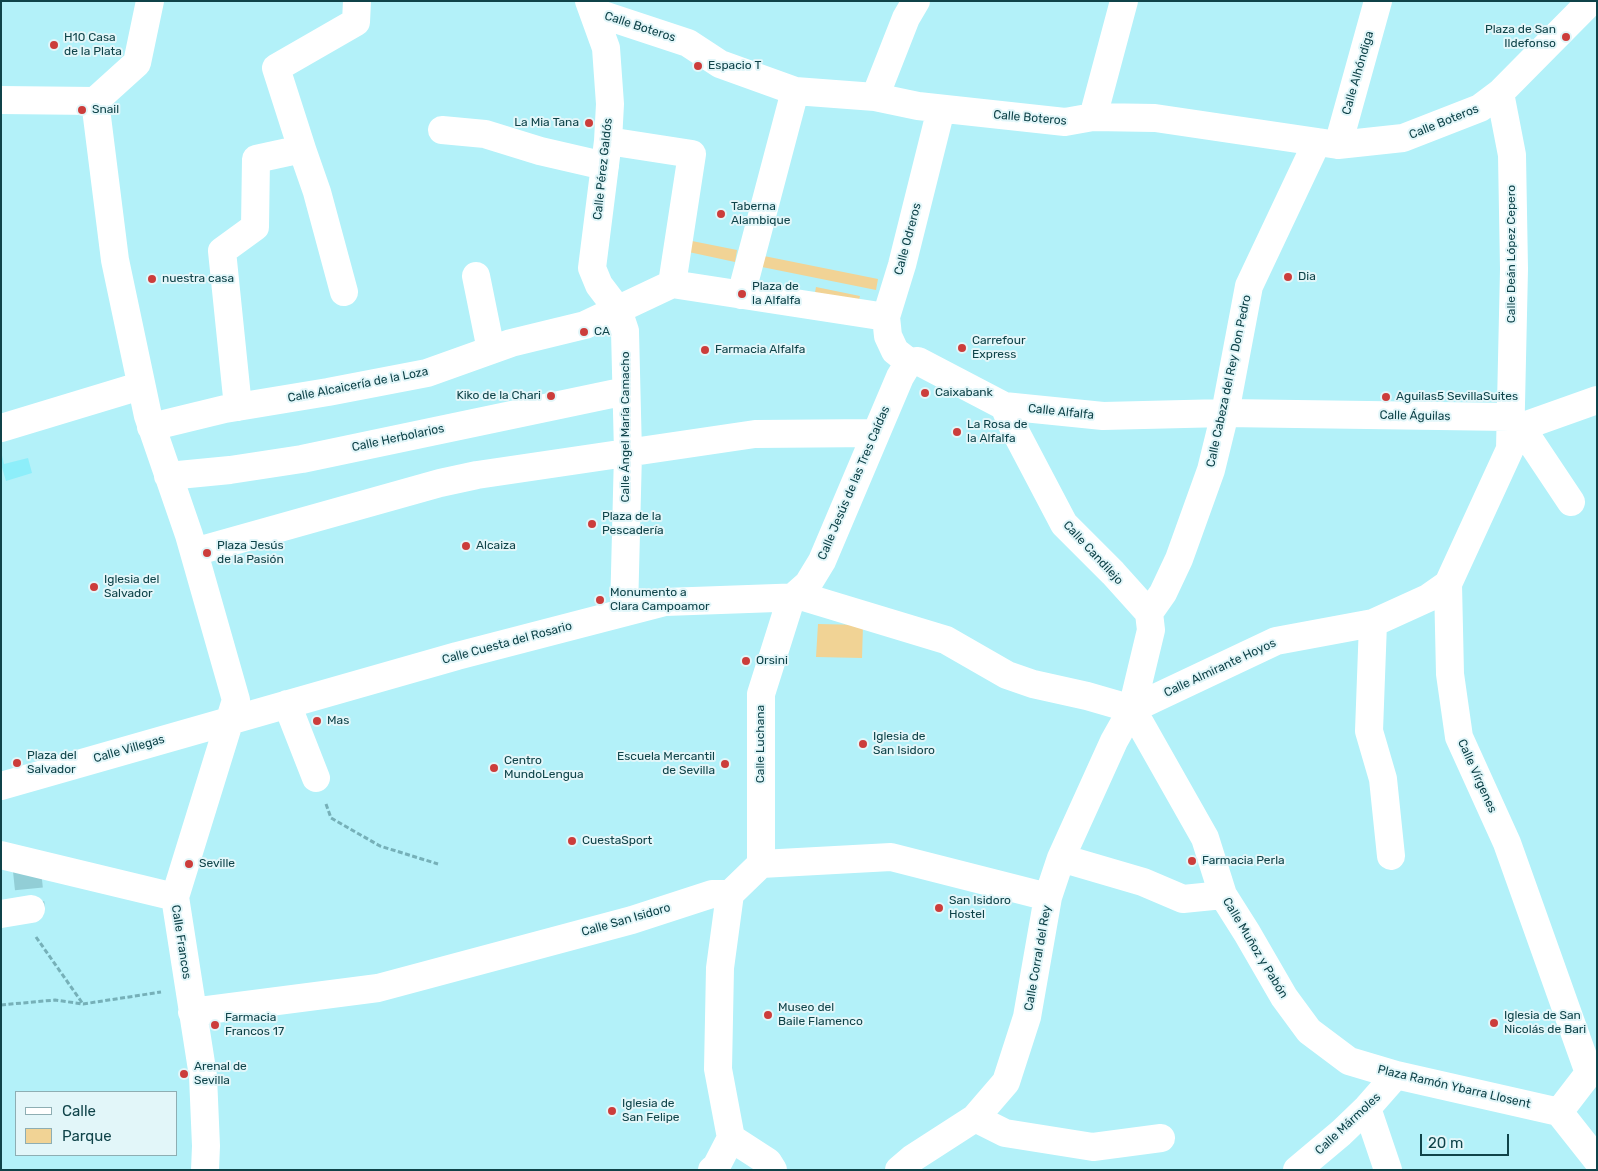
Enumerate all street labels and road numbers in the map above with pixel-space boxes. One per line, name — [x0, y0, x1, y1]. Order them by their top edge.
street label: Calle Boteros — [603, 9, 677, 45]
street label: Calle Alhóndiga — [1339, 30, 1377, 116]
street label: Calle Boteros — [1407, 101, 1481, 143]
street label: Calle Boteros — [993, 108, 1067, 128]
street label: Calle Pérez Galdós — [590, 117, 616, 221]
street label: Calle Deán López Cepero — [1505, 185, 1519, 323]
street label: Calle Odreros — [891, 201, 925, 277]
street label: Calle Cabeza del Rey Don Pedro — [1204, 293, 1254, 469]
street label: Calle Ángel María Camacho — [619, 351, 633, 503]
street label: Calle Alcaicería de la Loza — [286, 364, 430, 406]
street label: Calle Alfalfa — [1027, 401, 1095, 423]
street label: Calle Jesús de las Tres Caídas — [815, 404, 893, 562]
street label: Calle Águilas — [1379, 408, 1451, 424]
street label: Calle Herbolarios — [351, 421, 445, 455]
street label: Calle Candilejo — [1060, 518, 1126, 588]
street label: Calle Cuesta del Rosario — [440, 619, 574, 667]
street label: Calle Almirante Hoyos — [1162, 636, 1278, 700]
street label: Calle Luchana — [754, 705, 768, 783]
street label: Calle Villegas — [92, 732, 166, 766]
street label: Calle Vírgenes — [1454, 737, 1500, 815]
street label: Calle Muñoz y Pabón — [1219, 895, 1291, 1001]
street label: Calle San Isidoro — [580, 900, 672, 940]
street label: Calle Francos — [168, 904, 194, 980]
street label: Calle Corral del Rey — [1022, 904, 1054, 1012]
street label: Plaza Ramón Ybarra Llosent — [1376, 1062, 1532, 1112]
street label: Calle Mármoles — [1312, 1090, 1384, 1158]

